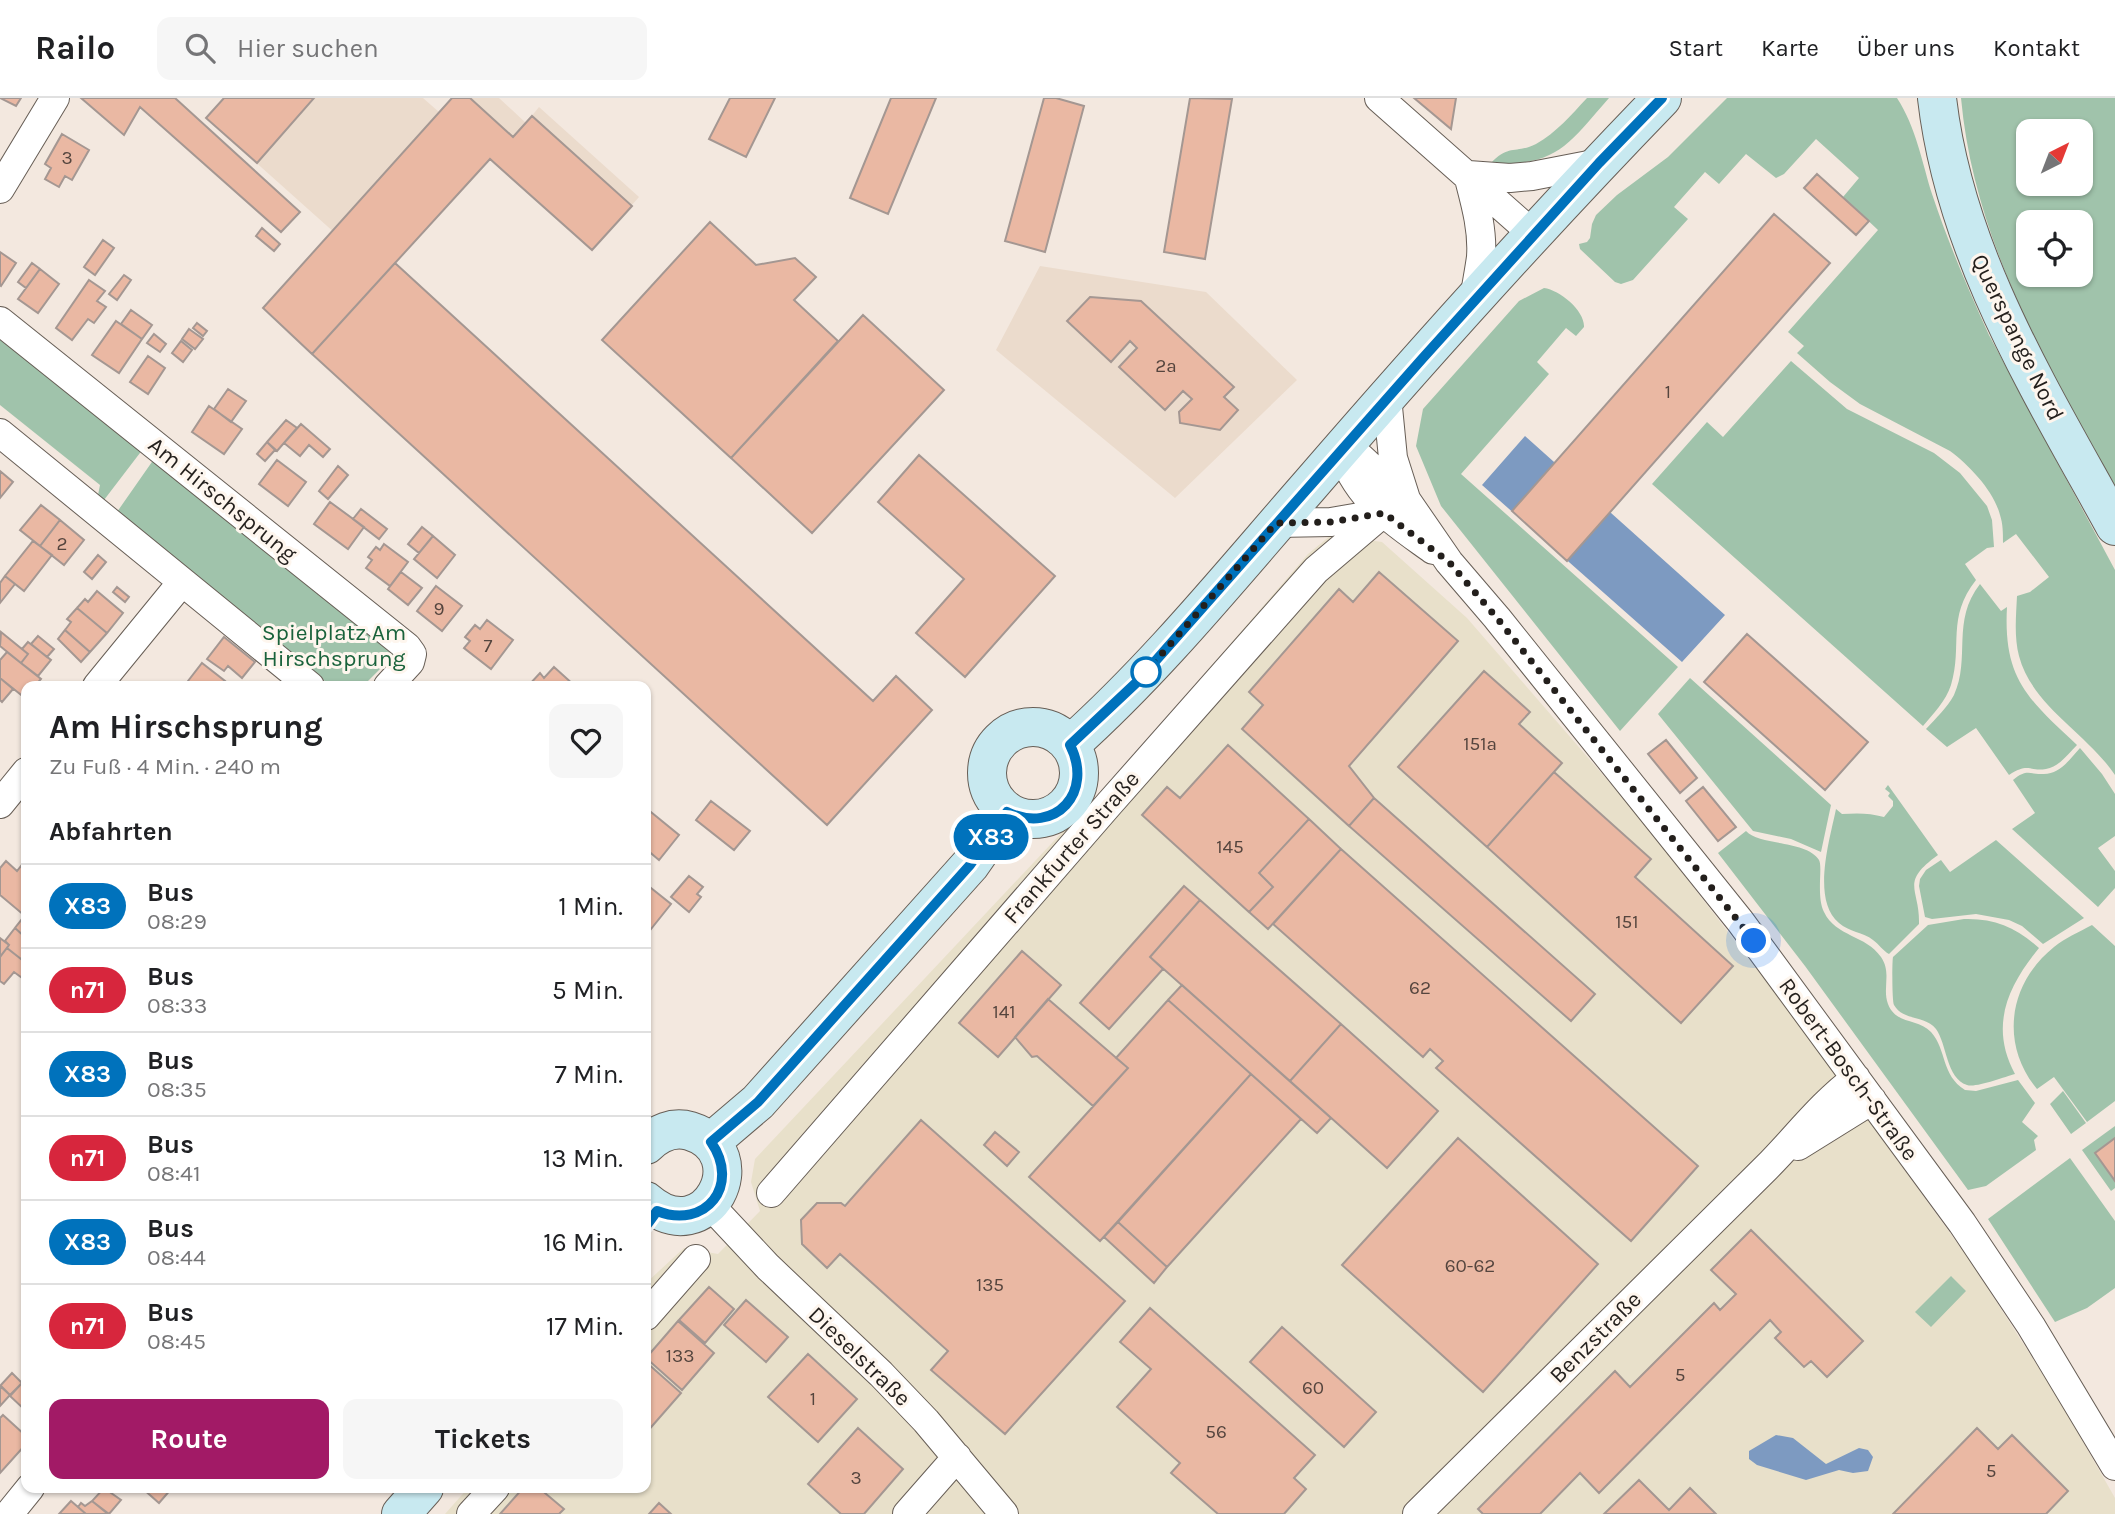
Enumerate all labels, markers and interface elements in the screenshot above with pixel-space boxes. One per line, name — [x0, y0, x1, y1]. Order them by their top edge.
search box — [157, 17, 647, 80]
text: Railo — [35, 29, 115, 67]
icon: search — [181, 29, 219, 67]
text: Hier suchen — [237, 33, 379, 64]
text: Start — [1669, 34, 1723, 62]
text: Karte — [1761, 34, 1819, 62]
text: Über uns — [1857, 34, 1955, 62]
text: Kontakt — [1993, 34, 2080, 62]
north arrow — [2016, 119, 2093, 196]
map controls — [2016, 119, 2093, 287]
house number: 3 — [61, 147, 73, 169]
button: locate — [2016, 210, 2093, 287]
street label: Querspange Nord — [1966, 250, 2069, 425]
house number: 2a — [1155, 355, 1177, 377]
house number: 1 — [1665, 381, 1671, 403]
street label: Am Hirschsprung — [143, 431, 302, 568]
house number: 2 — [56, 533, 68, 555]
house number: 9 — [433, 598, 445, 620]
park label: Spielplatz Am Hirschsprung — [262, 619, 406, 672]
house number: 7 — [484, 635, 493, 657]
unlabelled marker — [1131, 657, 1161, 687]
button: heart — [549, 704, 623, 778]
text: Am Hirschsprung — [49, 708, 323, 746]
house number: 151a — [1463, 733, 1497, 755]
text: Zu Fuß · 4 Min. · 240 m — [49, 753, 281, 780]
street label: Frankfurter Straße — [998, 766, 1145, 929]
line badge: X83 — [951, 814, 1031, 860]
text: Abfahrten — [49, 816, 173, 847]
text: X83 — [968, 823, 1014, 851]
house number: 145 — [1216, 836, 1244, 858]
text: Bus — [147, 877, 194, 908]
text: 1 Min. — [558, 891, 623, 922]
text: X83 — [64, 892, 111, 920]
text: 08:29 — [147, 908, 207, 935]
house number: 151 — [1615, 911, 1639, 933]
your location — [1736, 923, 1771, 958]
text: Bus — [147, 961, 194, 992]
street label: Robert-Bosch-Straße — [1773, 973, 1924, 1166]
text: 5 Min. — [552, 975, 623, 1006]
text: n71 — [70, 976, 105, 1004]
house number: 62 — [1409, 977, 1431, 999]
text: 08:33 — [147, 992, 207, 1019]
house number: 141 — [992, 1001, 1016, 1023]
text: Bus — [147, 1045, 194, 1076]
text: 7 Min. — [555, 1059, 623, 1090]
text: X83 — [64, 1060, 111, 1088]
text: 08:35 — [147, 1076, 207, 1103]
text: Bus — [147, 1129, 194, 1160]
text: 13 Min. — [543, 1143, 623, 1174]
text: n71 — [70, 1144, 105, 1172]
text: 08:41 — [147, 1160, 201, 1187]
text: Bus — [147, 1213, 194, 1244]
text: 16 Min. — [543, 1227, 623, 1258]
text: X83 — [64, 1228, 111, 1256]
text: 08:44 — [147, 1244, 206, 1271]
house number: 60-62 — [1445, 1255, 1495, 1277]
house number: 135 — [976, 1274, 1004, 1296]
street label: Benzstraße — [1544, 1286, 1647, 1389]
text: Bus — [147, 1297, 194, 1328]
street label: Dieselstraße — [803, 1301, 916, 1412]
text: 17 Min. — [546, 1311, 623, 1342]
text: n71 — [70, 1312, 105, 1340]
text: 08:45 — [147, 1328, 206, 1355]
house number: 133 — [666, 1345, 694, 1367]
house number: 5 — [1675, 1364, 1685, 1386]
house number: 60 — [1302, 1377, 1324, 1399]
house number: 1 — [810, 1388, 816, 1410]
button: Route — [49, 1399, 329, 1479]
button: Tickets — [343, 1399, 623, 1479]
house number: 56 — [1205, 1421, 1227, 1443]
house number: 5 — [1986, 1460, 1996, 1482]
house number: 3 — [850, 1467, 862, 1489]

